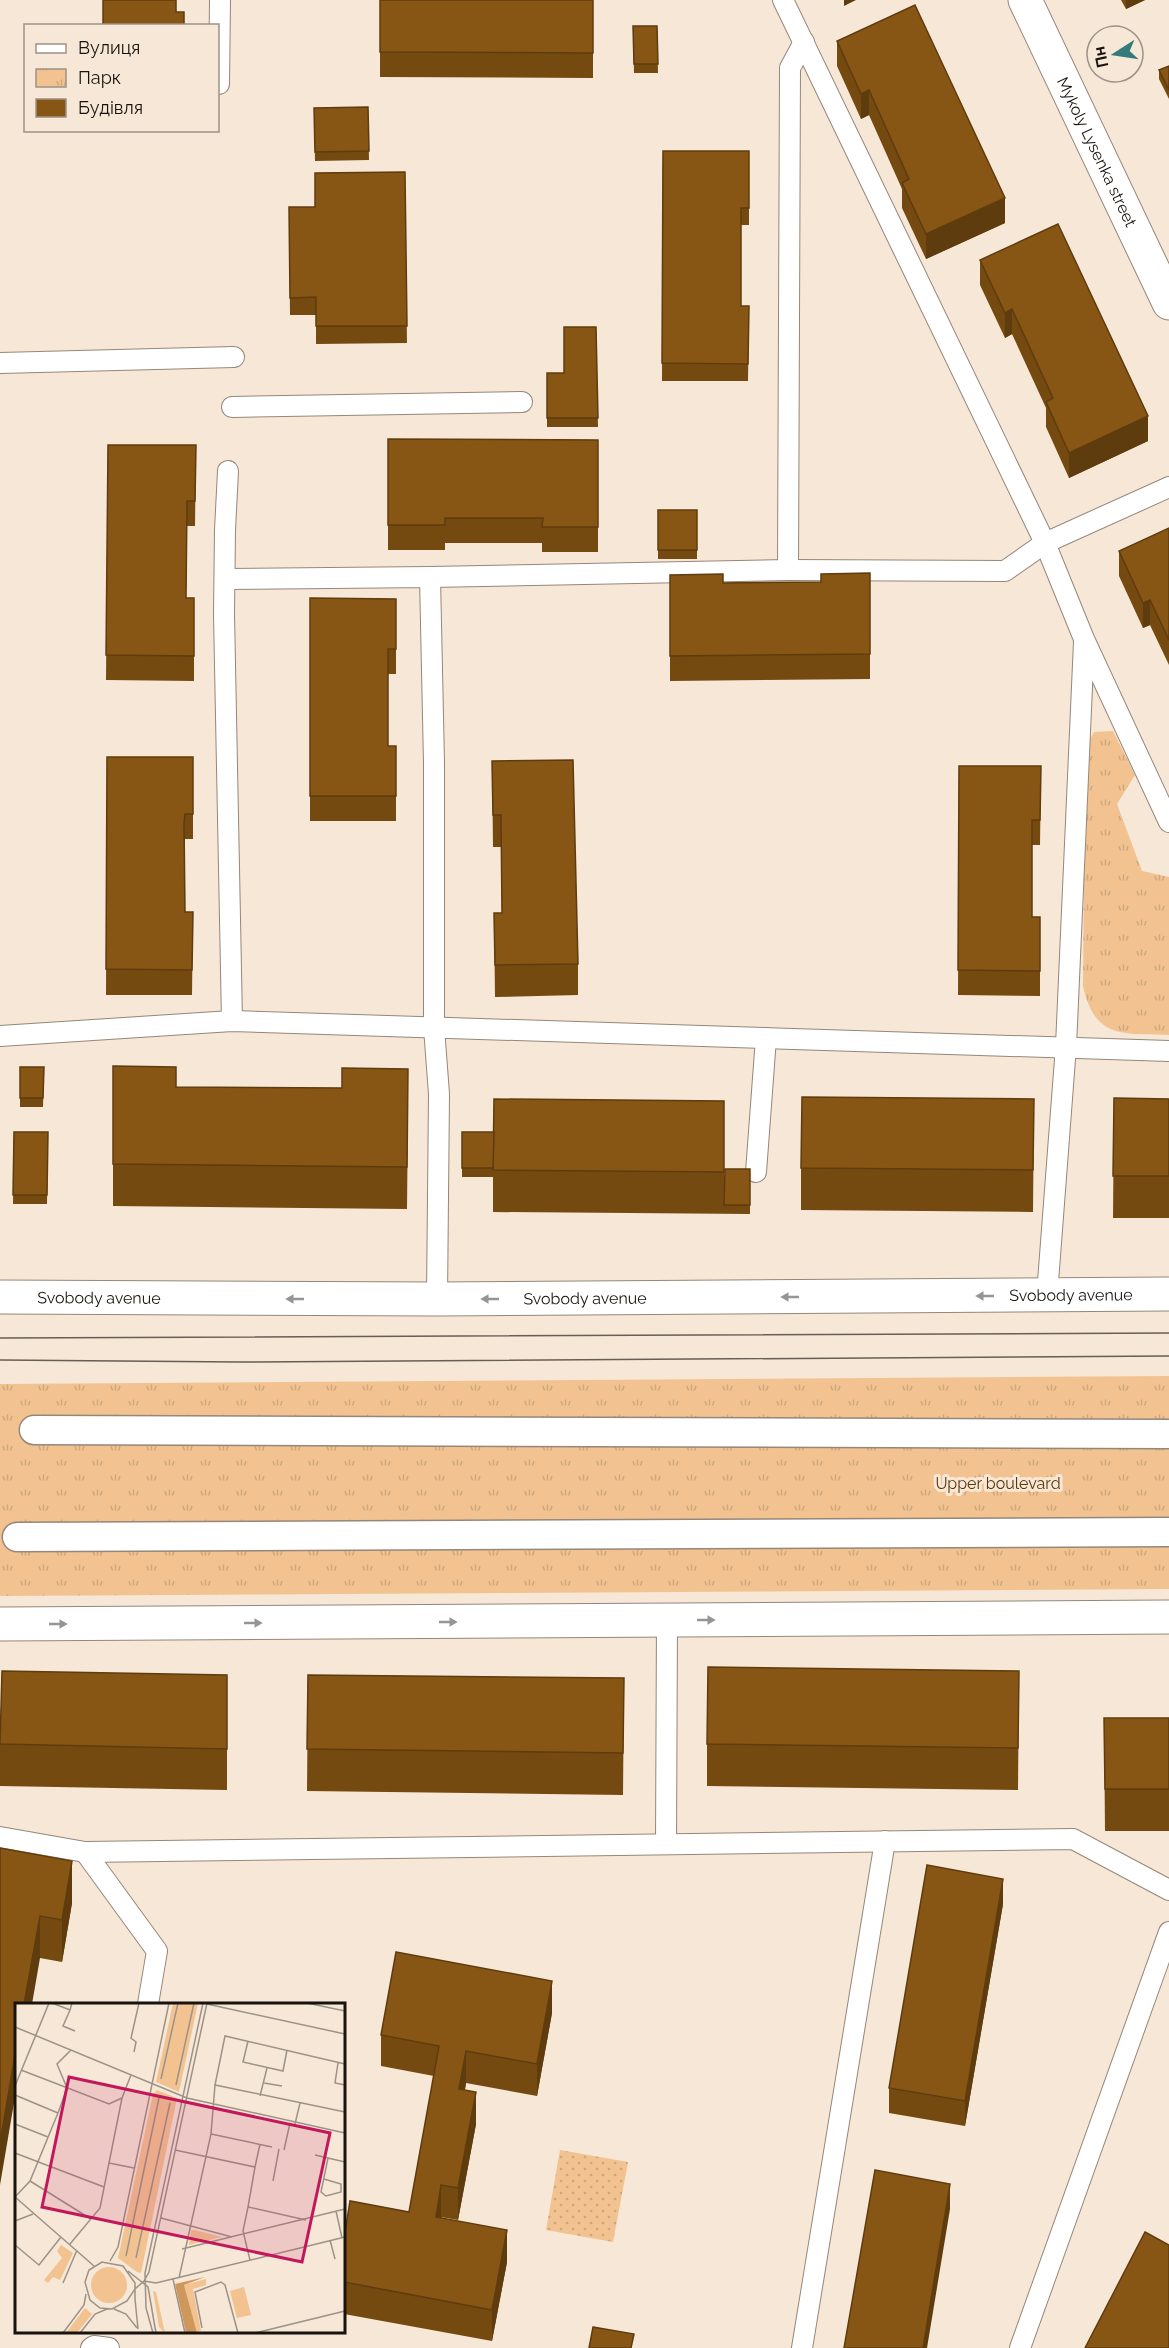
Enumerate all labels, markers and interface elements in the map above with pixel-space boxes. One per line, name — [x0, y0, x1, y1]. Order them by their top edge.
legend — [24, 24, 219, 132]
north arrow — [1085, 24, 1145, 84]
text: Вулиця — [78, 37, 140, 58]
text: Пн — [1089, 45, 1112, 69]
text: Парк — [78, 67, 121, 88]
street label: Mykoly Lysenka street — [1053, 74, 1141, 230]
text: Будівля — [78, 97, 143, 118]
street label: Svobody avenue — [1009, 1285, 1133, 1305]
street label: Svobody avenue — [37, 1288, 161, 1308]
street label: Svobody avenue — [523, 1289, 647, 1308]
one-way arrow — [975, 1291, 994, 1301]
one-way arrow — [780, 1292, 799, 1302]
one-way arrow — [285, 1294, 304, 1304]
one-way arrow — [480, 1294, 499, 1304]
park label: Upper boulevard — [935, 1474, 1061, 1493]
one-way arrow — [697, 1615, 716, 1625]
one-way arrow — [439, 1617, 458, 1627]
one-way arrow — [244, 1618, 263, 1628]
one-way arrow — [49, 1619, 68, 1629]
inset map — [15, 2003, 345, 2333]

